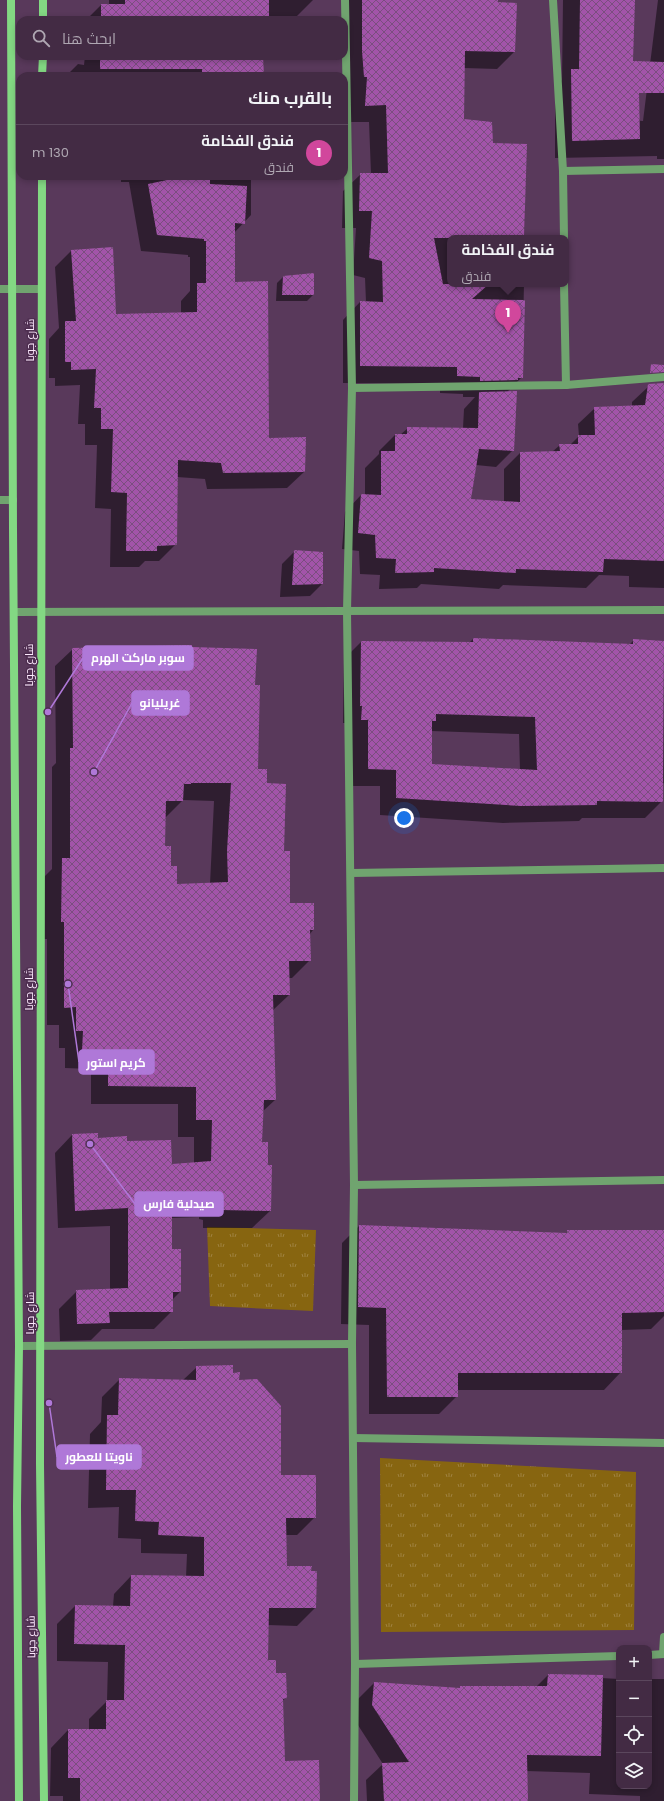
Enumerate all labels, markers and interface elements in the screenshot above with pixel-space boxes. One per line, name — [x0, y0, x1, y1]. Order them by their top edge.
search box — [16, 16, 348, 60]
icon: search — [30, 27, 52, 49]
text: ابحث هنا — [62, 28, 116, 49]
text: بالقرب منك — [248, 86, 332, 110]
text: فندق الفخامة — [201, 130, 294, 151]
text: 130 m — [32, 143, 69, 162]
text: 1 — [317, 143, 321, 162]
text: فندق — [264, 158, 294, 177]
popup — [447, 235, 569, 287]
text: فندق الفخامة — [462, 239, 554, 260]
text: فندق — [462, 267, 492, 286]
pin: 1 — [495, 300, 521, 333]
street label: شارع جوبا — [22, 319, 38, 361]
street label: شارع جوبا — [21, 644, 37, 686]
callout: سوبر ماركت الهرم — [83, 646, 193, 670]
text: سوبر ماركت الهرم — [91, 649, 185, 666]
callout: غريليانو — [132, 691, 189, 715]
text: غريليانو — [140, 694, 180, 711]
your location — [394, 808, 414, 828]
street label: شارع جوبا — [21, 968, 37, 1010]
callout: كريم استور — [79, 1050, 154, 1074]
text: كريم استور — [85, 1054, 146, 1071]
callout: صيدلية فارس — [135, 1192, 223, 1216]
text: صيدلية فارس — [143, 1195, 215, 1212]
street label: شارع جوبا — [22, 1292, 38, 1334]
callout: ناويتا للعطور — [57, 1445, 141, 1469]
text: ناويتا للعطور — [64, 1448, 133, 1465]
street label: شارع جوبا — [23, 1615, 39, 1659]
map controls — [616, 1645, 652, 1789]
button: + — [616, 1645, 652, 1681]
button: − — [616, 1681, 652, 1717]
button: locate — [616, 1717, 652, 1753]
button: layers — [616, 1753, 652, 1789]

